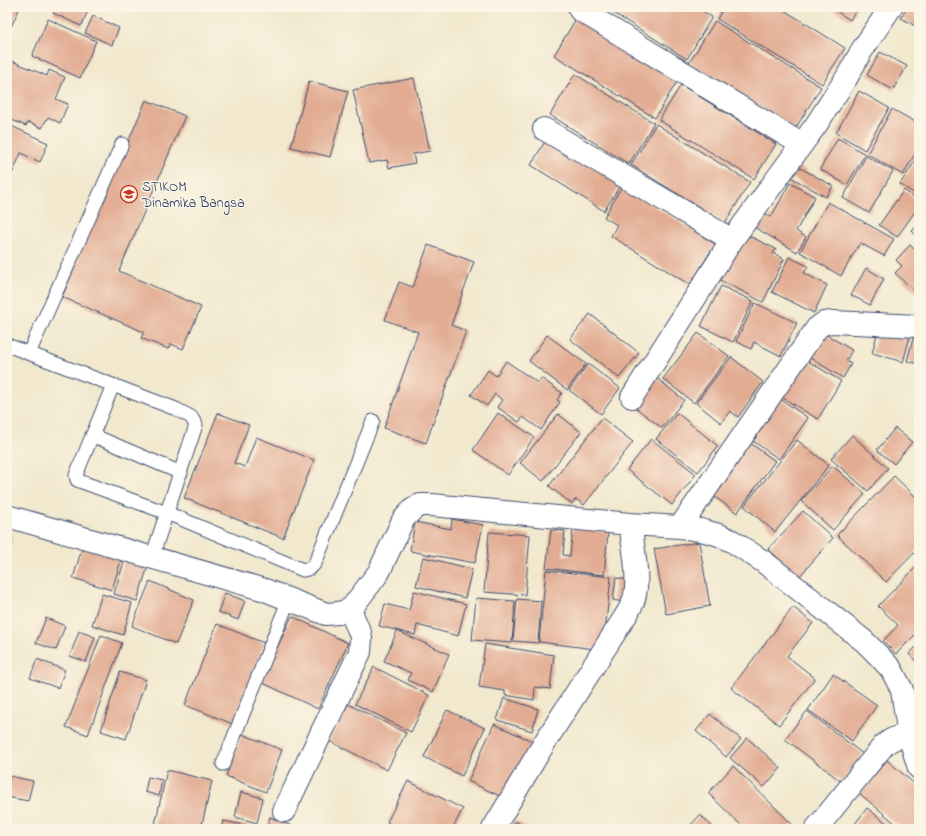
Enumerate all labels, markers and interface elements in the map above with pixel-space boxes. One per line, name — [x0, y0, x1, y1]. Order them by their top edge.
place label: STIKOM Dinamika Bangsa — [141, 177, 245, 215]
school or university icon: STIKOM Dinamika Bangsa — [119, 184, 139, 204]

